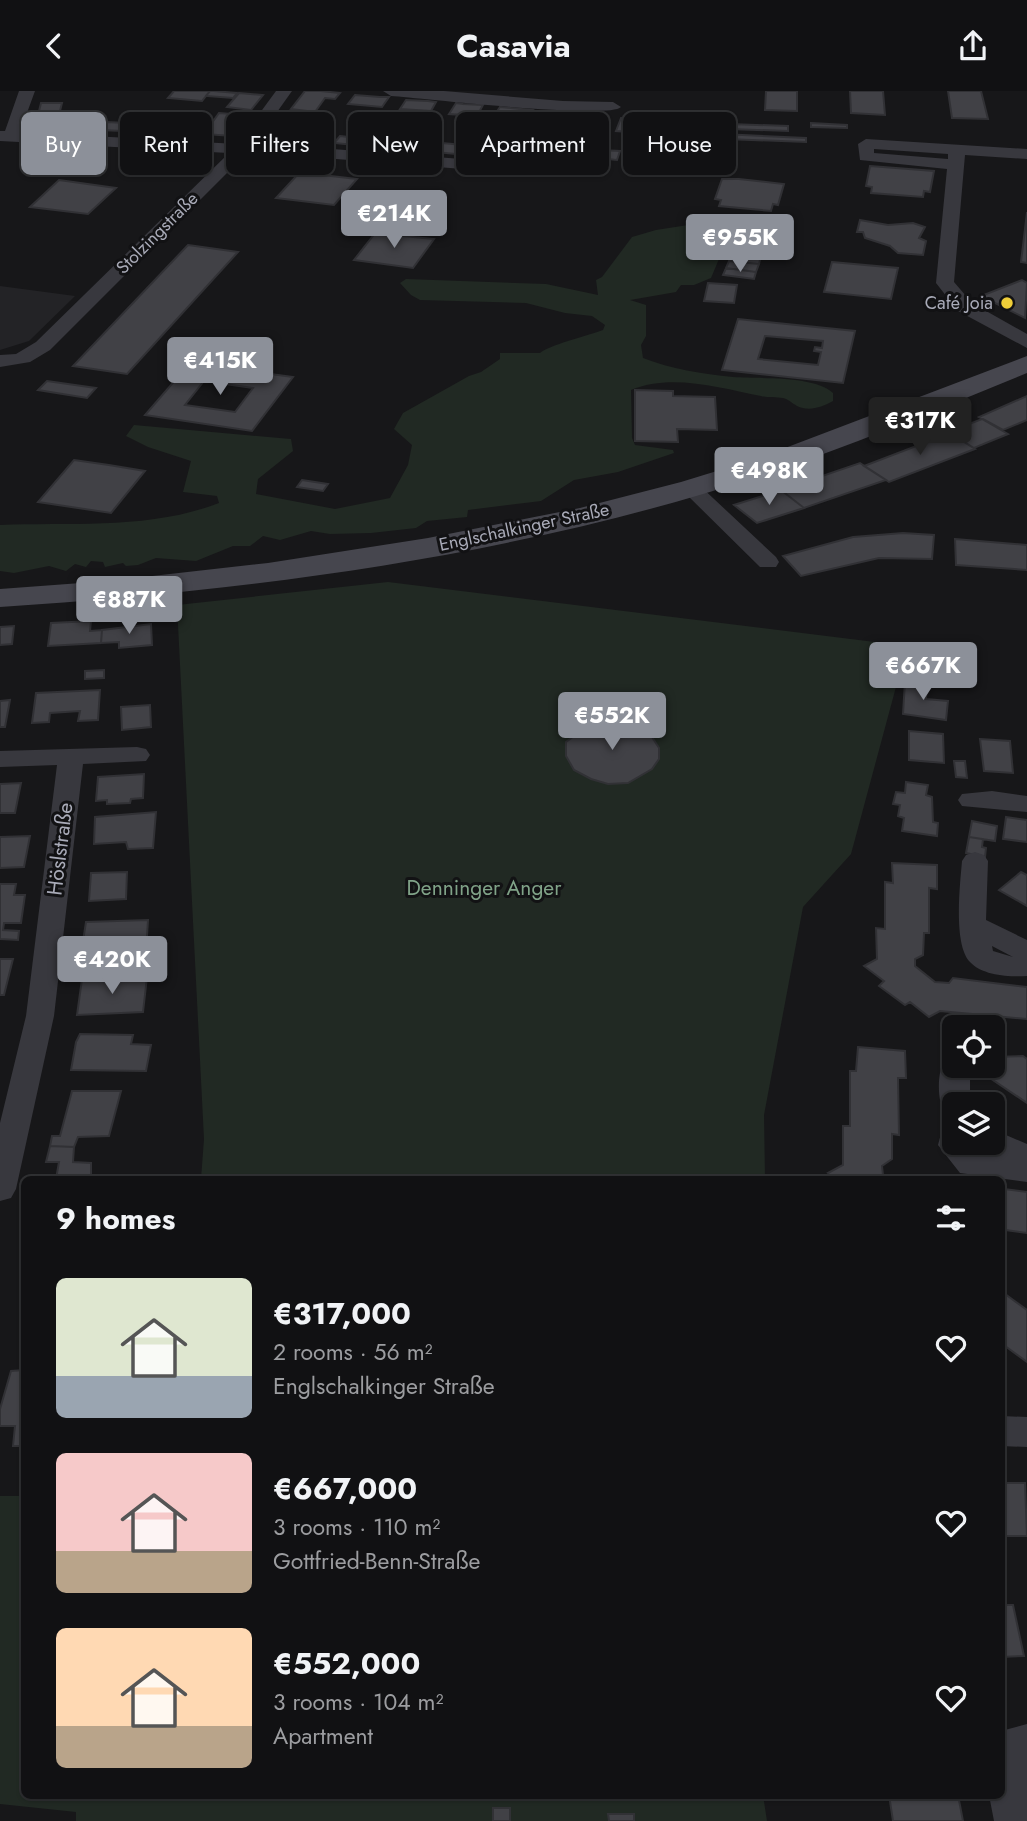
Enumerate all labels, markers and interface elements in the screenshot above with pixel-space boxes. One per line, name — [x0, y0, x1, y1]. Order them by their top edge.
text: Casavia — [456, 23, 571, 69]
icon: back — [35, 27, 73, 65]
icon: share — [954, 27, 992, 65]
chip: Buy — [21, 112, 106, 175]
chip: Rent — [120, 112, 212, 175]
chip: Filters — [226, 112, 334, 175]
chip: New — [348, 112, 442, 175]
chip: Apartment — [456, 112, 609, 175]
chip: House — [623, 112, 736, 175]
street label: Stolzingstraße — [110, 186, 204, 280]
pin: €214K — [345, 191, 443, 250]
text: €214K — [357, 196, 431, 230]
pin: €955K — [691, 215, 789, 274]
text: €955K — [702, 220, 778, 254]
place label: Café Joia — [925, 290, 993, 316]
marker: Café Joia — [999, 295, 1015, 311]
pin: €415K — [171, 337, 269, 397]
text: €415K — [183, 343, 257, 377]
pin: €317K — [871, 397, 969, 457]
text: €317K — [884, 403, 956, 437]
pin: €498K — [720, 447, 818, 507]
text: €498K — [730, 453, 808, 487]
street label: Englschalkinger Straße — [436, 496, 612, 558]
pin: €887K — [80, 577, 178, 636]
text: €887K — [92, 582, 166, 616]
pin: €667K — [874, 643, 972, 702]
text: €667K — [885, 648, 961, 682]
pin: €552K — [563, 693, 661, 752]
text: €552K — [574, 698, 650, 732]
street label: Höslstraße — [39, 801, 81, 897]
park label: Denninger Anger — [407, 873, 562, 903]
pin: €420K — [63, 937, 161, 996]
text: €420K — [73, 942, 151, 976]
map controls — [942, 1015, 1005, 1155]
button: locate — [942, 1015, 1005, 1078]
button: layers — [942, 1092, 1005, 1155]
text: 9 homes — [56, 1197, 175, 1240]
icon: filters — [932, 1199, 970, 1237]
text: €317,000 — [273, 1292, 411, 1335]
icon: home — [112, 1306, 196, 1390]
icon: heart — [932, 1329, 970, 1367]
text: 2 rooms · 56 m² — [273, 1335, 433, 1369]
text: Englschalkinger Straße — [273, 1369, 495, 1403]
text: €667,000 — [273, 1467, 417, 1510]
icon: home — [112, 1481, 196, 1565]
icon: heart — [932, 1504, 970, 1542]
text: 3 rooms · 110 m² — [273, 1510, 440, 1544]
text: Gottfried-Benn-Straße — [273, 1544, 480, 1578]
text: €552,000 — [273, 1642, 420, 1685]
icon: home — [112, 1656, 196, 1740]
icon: heart — [932, 1679, 970, 1717]
text: 3 rooms · 104 m² — [273, 1685, 443, 1719]
text: Apartment — [273, 1719, 373, 1753]

